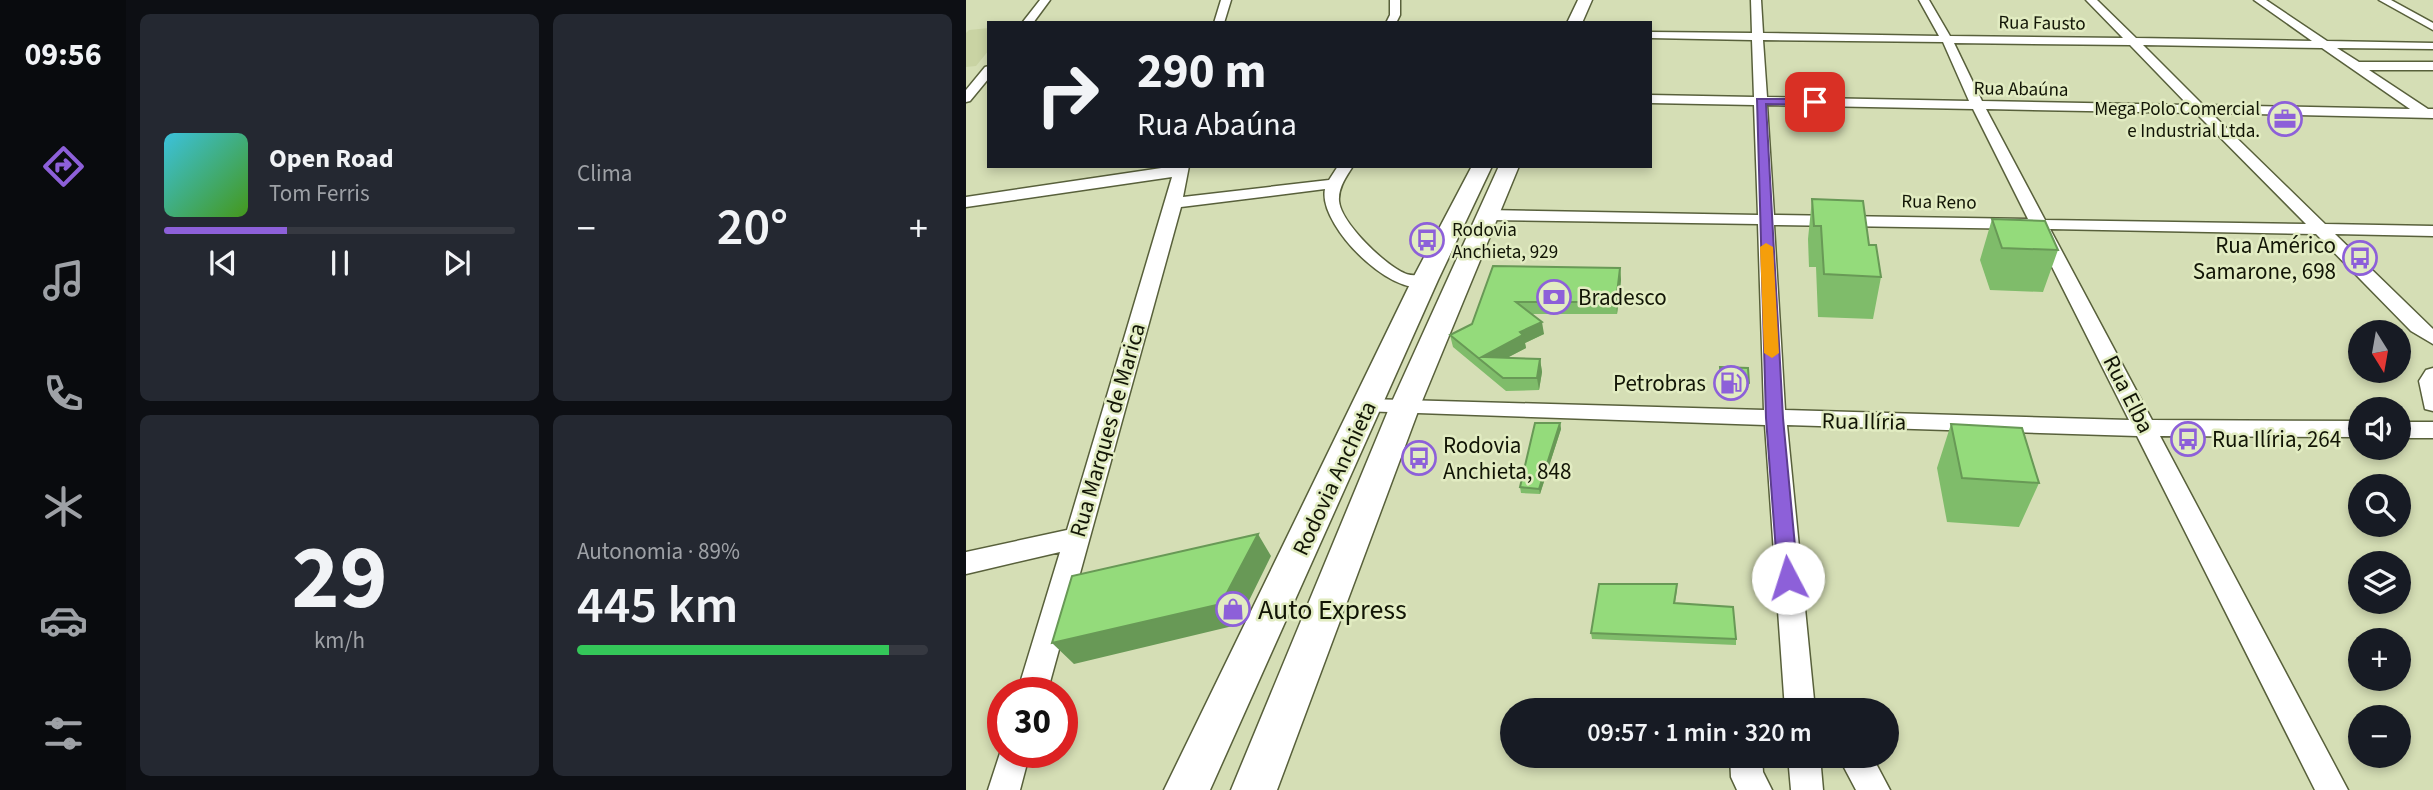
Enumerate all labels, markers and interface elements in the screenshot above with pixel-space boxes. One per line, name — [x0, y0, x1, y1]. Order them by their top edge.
street label: Rua Fausto — [1998, 9, 2086, 38]
text: 09:56 — [24, 32, 102, 78]
text: 290 m — [1137, 37, 1266, 107]
icon: right — [1022, 49, 1113, 140]
pin — [1785, 72, 1845, 132]
street label: Rua Abaúna — [1973, 75, 2069, 104]
icon: arrive — [1796, 83, 1834, 121]
place label: Mega Polo Comercial e Industrial Ltda. — [2094, 96, 2260, 145]
office icon: Mega Polo Comercial e Industrial Ltda. — [2266, 100, 2304, 138]
text: Rua Abaúna — [1137, 102, 1297, 148]
text: Open Road — [269, 140, 394, 177]
icon: directions — [39, 142, 88, 191]
text: Clima — [577, 157, 632, 190]
text: Tom Ferris — [269, 177, 370, 210]
street label: Rua Reno — [1901, 188, 1977, 217]
text: 20° — [717, 191, 788, 265]
text: − — [577, 202, 596, 256]
text: + — [909, 202, 928, 256]
place label: Rodovia Anchieta, 929 — [1452, 217, 1558, 266]
bus stop icon: Rodovia Anchieta, 929 — [1408, 221, 1446, 259]
place label: Rua Américo Samarone, 698 — [2193, 229, 2336, 288]
bus stop icon: Rua Américo Samarone, 698 — [2341, 239, 2379, 277]
icon: previous — [204, 244, 242, 282]
icon: pause — [321, 244, 359, 282]
icon: next — [438, 244, 476, 282]
icon: music — [39, 256, 88, 305]
bank icon: Bradesco — [1535, 278, 1573, 316]
place label: Bradesco — [1578, 281, 1667, 314]
street label: Rua Marques de Marica — [1061, 319, 1154, 541]
north arrow — [2348, 320, 2412, 383]
map controls — [2348, 320, 2411, 768]
street label: Rua Elba — [2095, 349, 2162, 439]
fuel station icon: Petrobras — [1712, 364, 1750, 402]
place label: Petrobras — [1613, 367, 1706, 400]
icon: phone — [39, 369, 88, 418]
street label: Rodovia Anchieta — [1284, 396, 1385, 561]
button: sound — [2348, 397, 2411, 460]
street label: Rua Ilíria — [1821, 404, 1907, 439]
bus stop icon: Rua Ilíria, 264 — [2169, 420, 2207, 458]
place label: Rua Ilíria, 264 — [2212, 423, 2341, 456]
place label: Rodovia Anchieta, 848 — [1443, 429, 1571, 488]
bus stop icon: Rodovia Anchieta, 848 — [1400, 439, 1438, 477]
button: search — [2348, 474, 2411, 537]
icon: climate — [39, 482, 88, 531]
text: 29 — [291, 514, 388, 643]
text: Autonomia · 89% — [577, 535, 740, 568]
position arrow — [1751, 541, 1825, 615]
button: layers — [2348, 551, 2411, 614]
text: 445 km — [577, 569, 738, 643]
shop icon: Auto Express — [1214, 590, 1252, 628]
place label: Auto Express — [1258, 590, 1407, 630]
icon: car — [39, 596, 88, 645]
text: km/h — [314, 624, 365, 657]
button: + — [2348, 628, 2411, 691]
speed limit sign: 30 — [987, 677, 1078, 768]
button: − — [2348, 705, 2411, 768]
icon: filters — [39, 709, 88, 758]
text: 09:57 · 1 min · 320 m — [1587, 714, 1812, 751]

